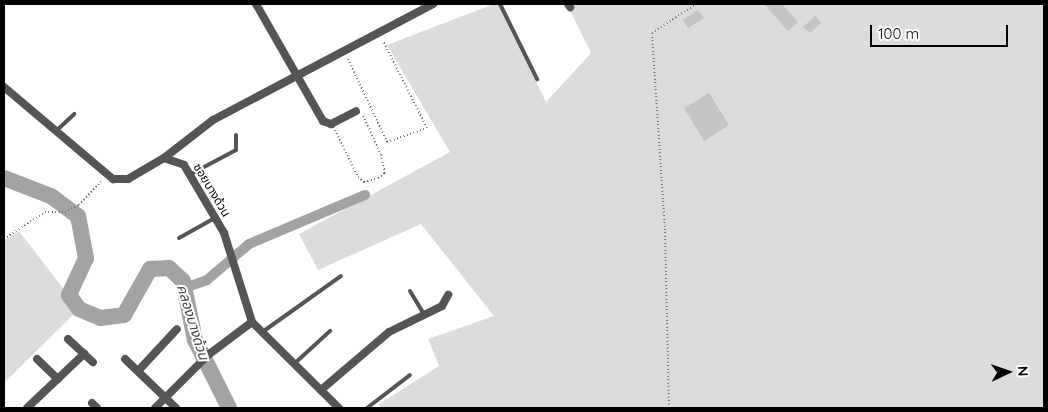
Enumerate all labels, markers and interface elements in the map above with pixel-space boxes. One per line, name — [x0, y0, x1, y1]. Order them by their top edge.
scale bar — [873, 15, 1010, 47]
text: 100 m — [878, 24, 919, 43]
street label: ซอยบางด้วน — [190, 161, 234, 219]
water label: คลองบางด้วน — [174, 282, 212, 362]
north arrow — [983, 347, 1033, 397]
text: N — [1014, 366, 1032, 377]

